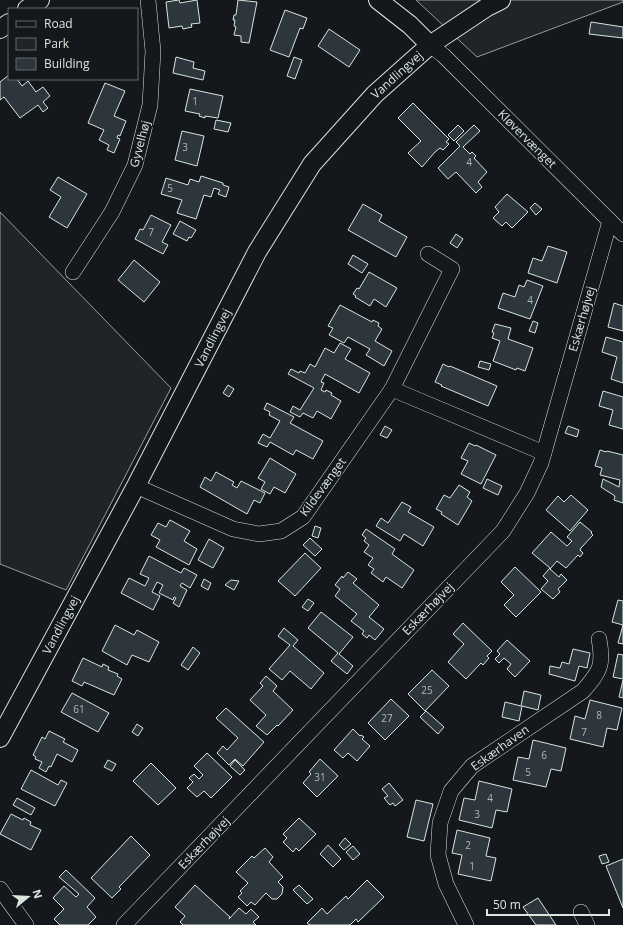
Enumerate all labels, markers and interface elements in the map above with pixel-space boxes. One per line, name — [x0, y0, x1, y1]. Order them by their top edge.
legend — [8, 8, 138, 80]
text: Road — [44, 15, 73, 32]
text: Park — [44, 35, 70, 52]
street label: Vandlingvej — [367, 47, 426, 102]
text: Building — [44, 55, 90, 72]
house number: 1 — [192, 94, 198, 108]
street label: Kløvervænget — [494, 106, 560, 172]
street label: Gyvelhøj — [125, 118, 154, 169]
house number: 3 — [182, 140, 188, 154]
house number: 4 — [466, 155, 472, 169]
house number: 5 — [167, 181, 173, 195]
house number: 7 — [148, 225, 154, 239]
street label: Eskærhøjvej — [564, 284, 599, 354]
house number: 4 — [527, 293, 533, 307]
street label: Vandlingvej — [190, 305, 235, 370]
street label: Kildevænget — [296, 454, 350, 519]
street label: Eskærhøjvej — [398, 579, 457, 639]
street label: Vandlingvej — [38, 592, 83, 657]
house number: 25 — [421, 683, 433, 697]
house number: 61 — [73, 702, 85, 716]
house number: 8 — [596, 708, 602, 722]
house number: 27 — [381, 711, 393, 725]
street label: Eskærhaven — [467, 721, 532, 774]
house number: 7 — [581, 725, 587, 739]
house number: 6 — [541, 748, 547, 762]
house number: 5 — [525, 765, 531, 779]
house number: 31 — [314, 770, 326, 784]
house number: 4 — [487, 791, 493, 805]
house number: 3 — [474, 807, 480, 821]
street label: Eskærhøjvej — [174, 813, 233, 873]
house number: 2 — [465, 838, 471, 852]
house number: 1 — [469, 859, 475, 873]
north arrow — [8, 877, 48, 917]
text: N — [29, 887, 47, 900]
scale bar — [487, 891, 609, 917]
text: 50 m — [493, 896, 521, 913]

